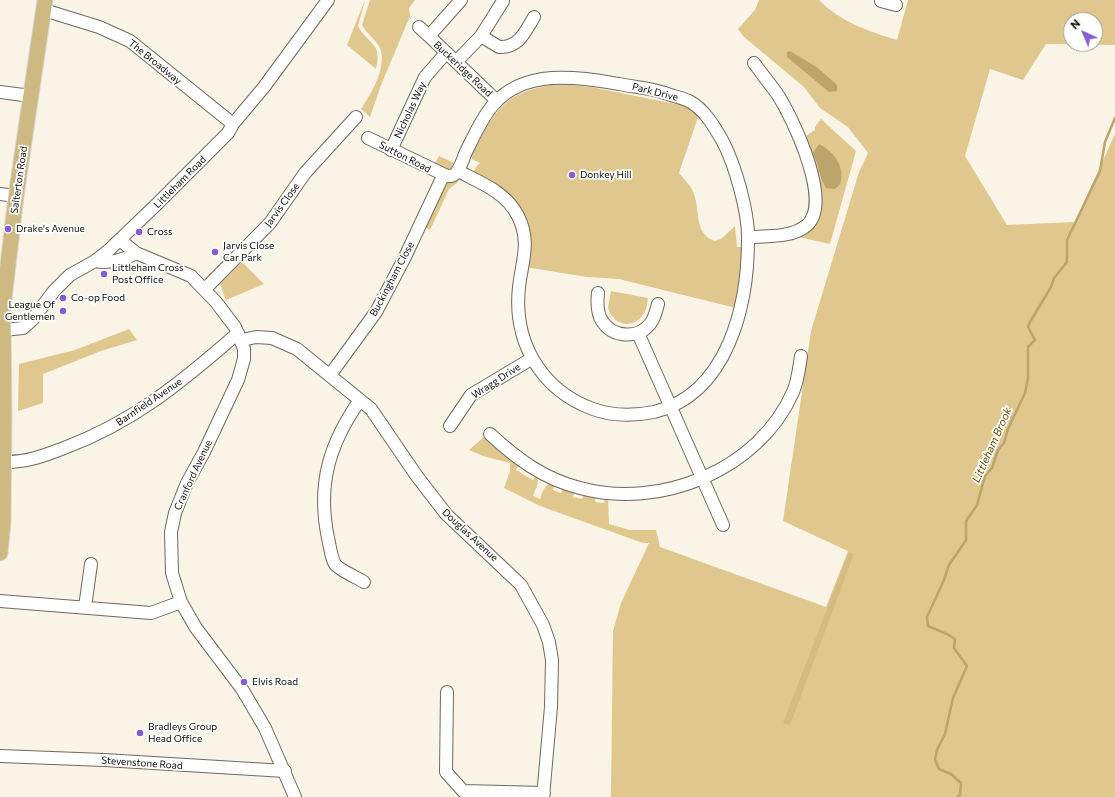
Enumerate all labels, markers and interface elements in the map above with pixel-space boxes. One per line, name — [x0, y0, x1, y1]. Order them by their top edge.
north arrow — [1063, 12, 1103, 52]
text: N — [1068, 16, 1082, 31]
street label: The Broadway — [126, 37, 184, 87]
street label: Buckeridge Road — [431, 39, 495, 99]
street label: Nicholas Way — [392, 80, 428, 140]
street label: Park Drive — [631, 80, 679, 104]
street label: Sutton Road — [377, 139, 433, 175]
street label: Salterton Road — [8, 146, 30, 214]
street label: Littleham Road — [151, 153, 209, 211]
place label: Donkey Hill — [580, 169, 632, 181]
marker: Donkey Hill — [567, 170, 577, 180]
street label: Jarvis Close — [262, 181, 302, 229]
place label: Drake's Avenue — [16, 223, 85, 235]
marker: Drake's Avenue — [3, 224, 13, 234]
place label: Cross — [147, 226, 173, 238]
marker: Cross — [134, 227, 144, 237]
place label: Jarvis Close Car Park — [223, 240, 274, 264]
street label: Buckingham Close — [367, 240, 417, 318]
marker: Jarvis Close Car Park — [210, 247, 220, 257]
place label: Littleham Cross Post Office — [112, 262, 184, 286]
marker: Littleham Cross Post Office — [99, 269, 109, 279]
place label: Co-op Food — [71, 292, 125, 304]
marker: Co-op Food — [58, 293, 68, 303]
place label: League Of Gentlemen — [5, 299, 55, 322]
marker: League Of Gentlemen — [58, 306, 68, 316]
street label: Wragg Drive — [469, 361, 523, 401]
street label: Barnfield Avenue — [114, 376, 184, 428]
water label: Littleham Brook — [970, 405, 1014, 485]
street label: Cranford Avenue — [171, 438, 215, 512]
street label: Douglas Avenue — [440, 506, 500, 564]
place label: Elvis Road — [252, 676, 298, 688]
marker: Elvis Road — [239, 677, 249, 687]
place label: Bradleys Group Head Office — [148, 721, 217, 744]
marker: Bradleys Group Head Office — [135, 728, 145, 738]
street label: Stevenstone Road — [101, 754, 183, 772]

